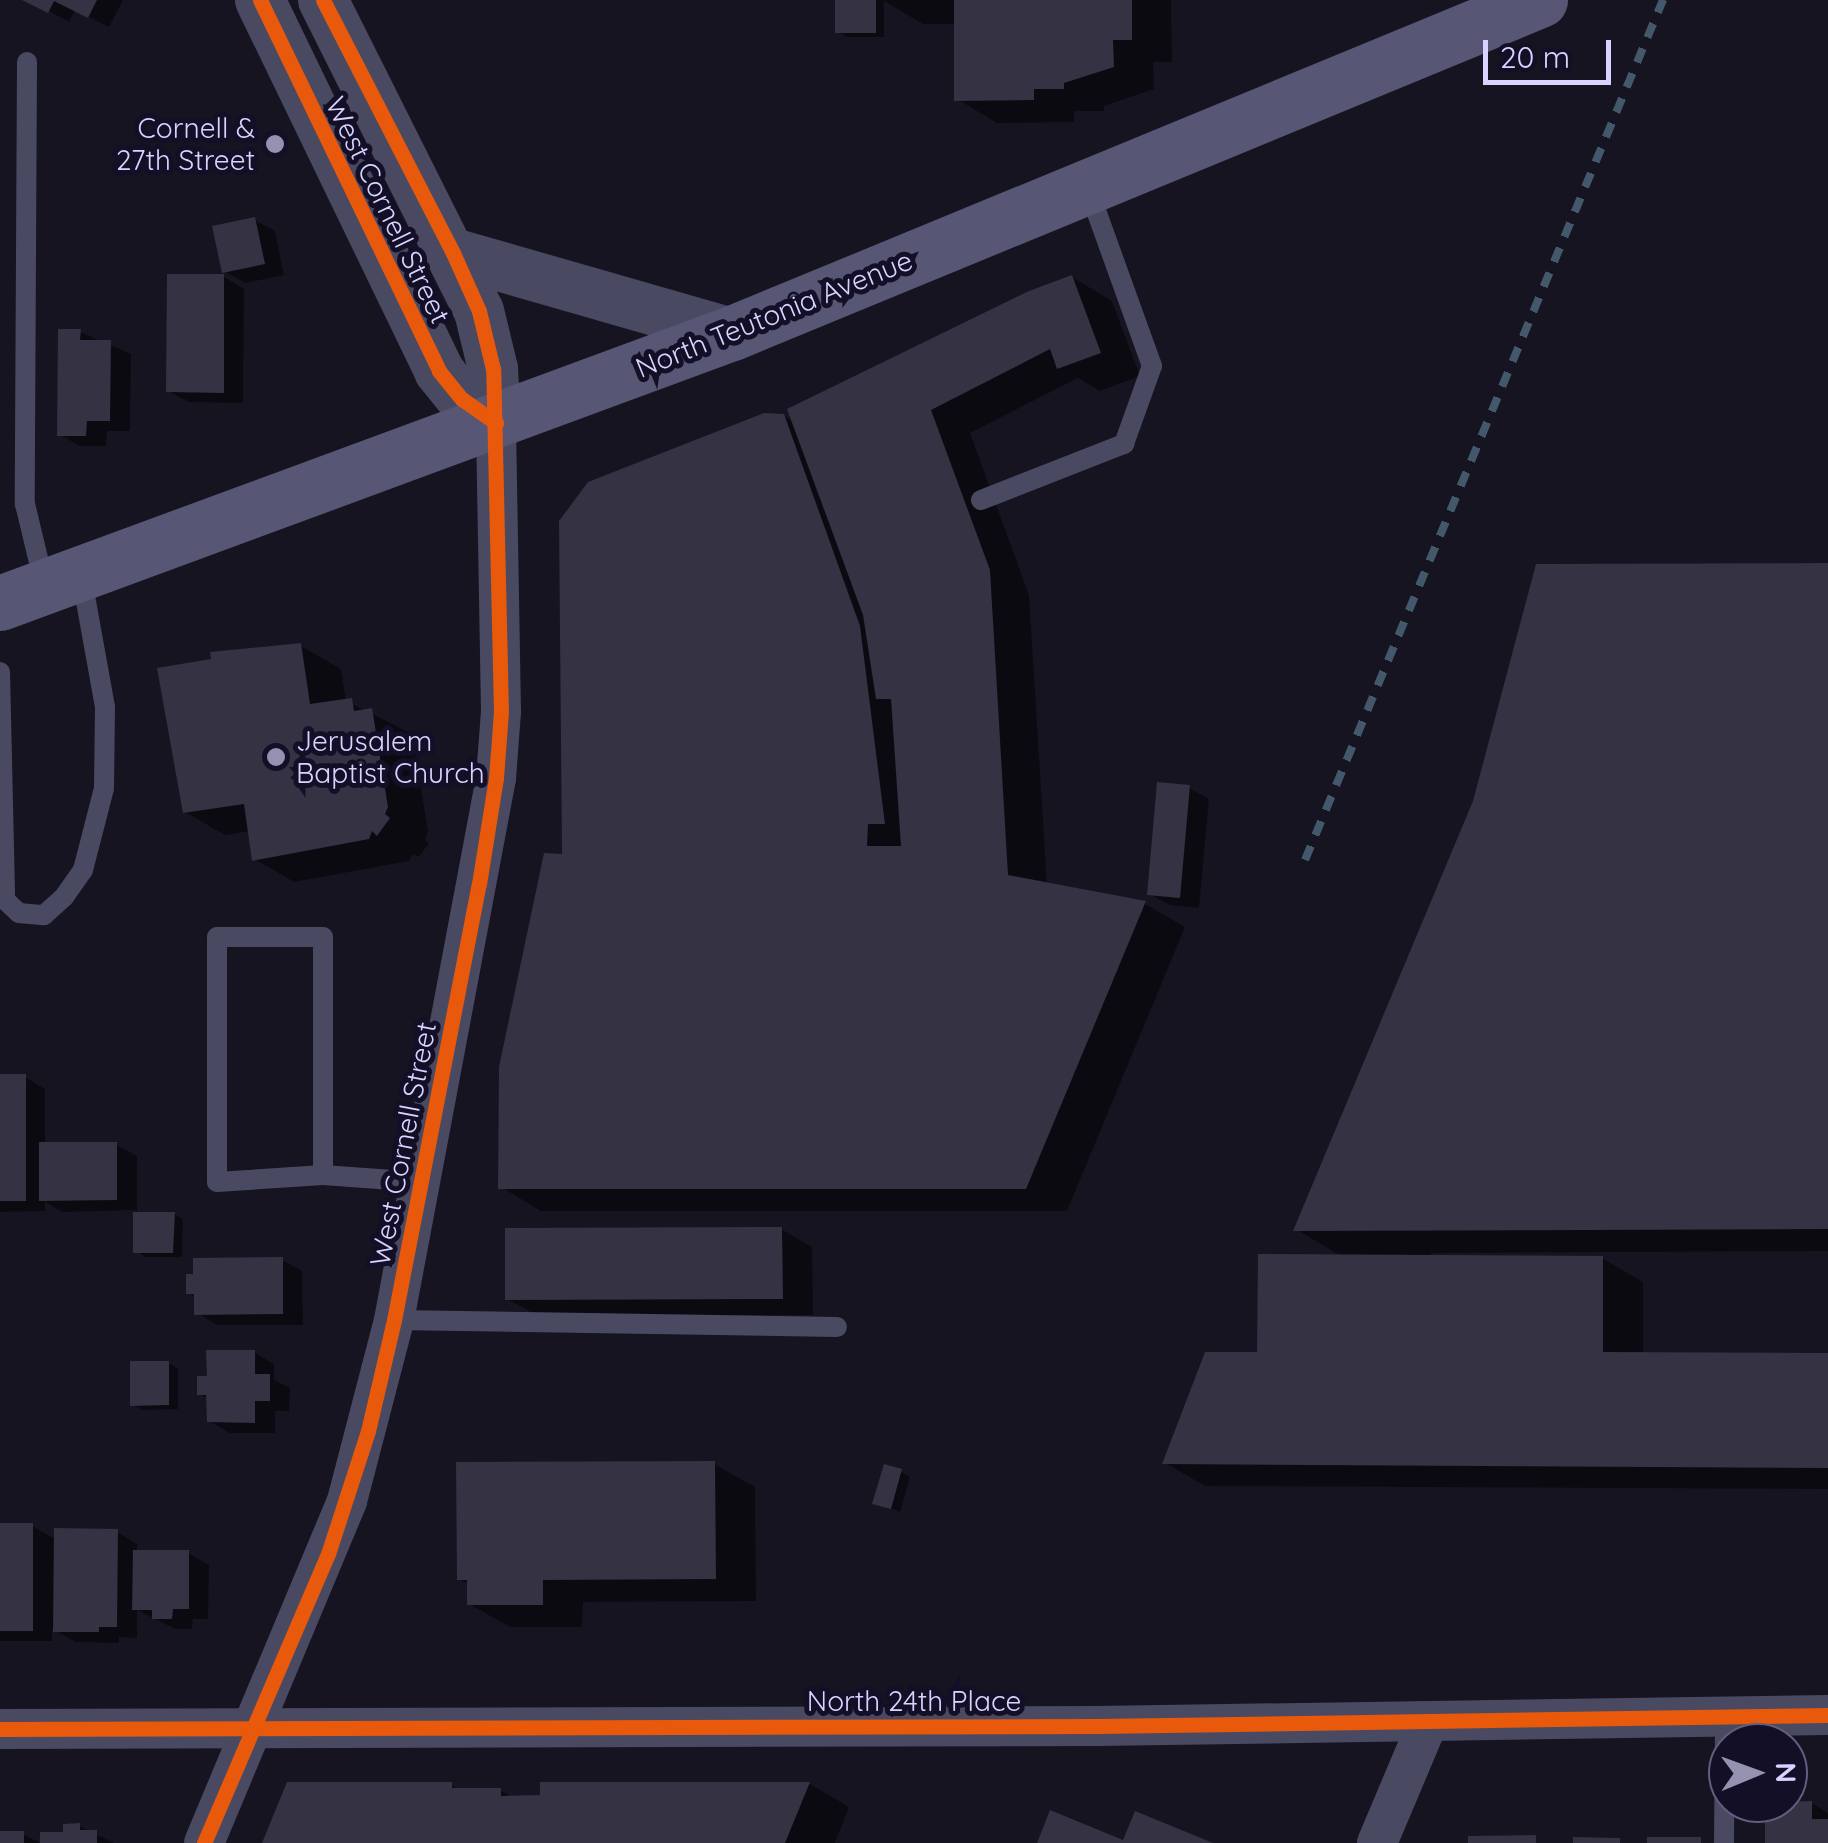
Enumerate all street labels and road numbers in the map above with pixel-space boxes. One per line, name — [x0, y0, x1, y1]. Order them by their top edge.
street label: West Cornell Street — [319, 91, 457, 329]
street label: North Teutonia Avenue — [631, 243, 917, 385]
street label: West Cornell Street — [363, 1019, 443, 1269]
street label: North 24th Place — [807, 1684, 1021, 1718]

